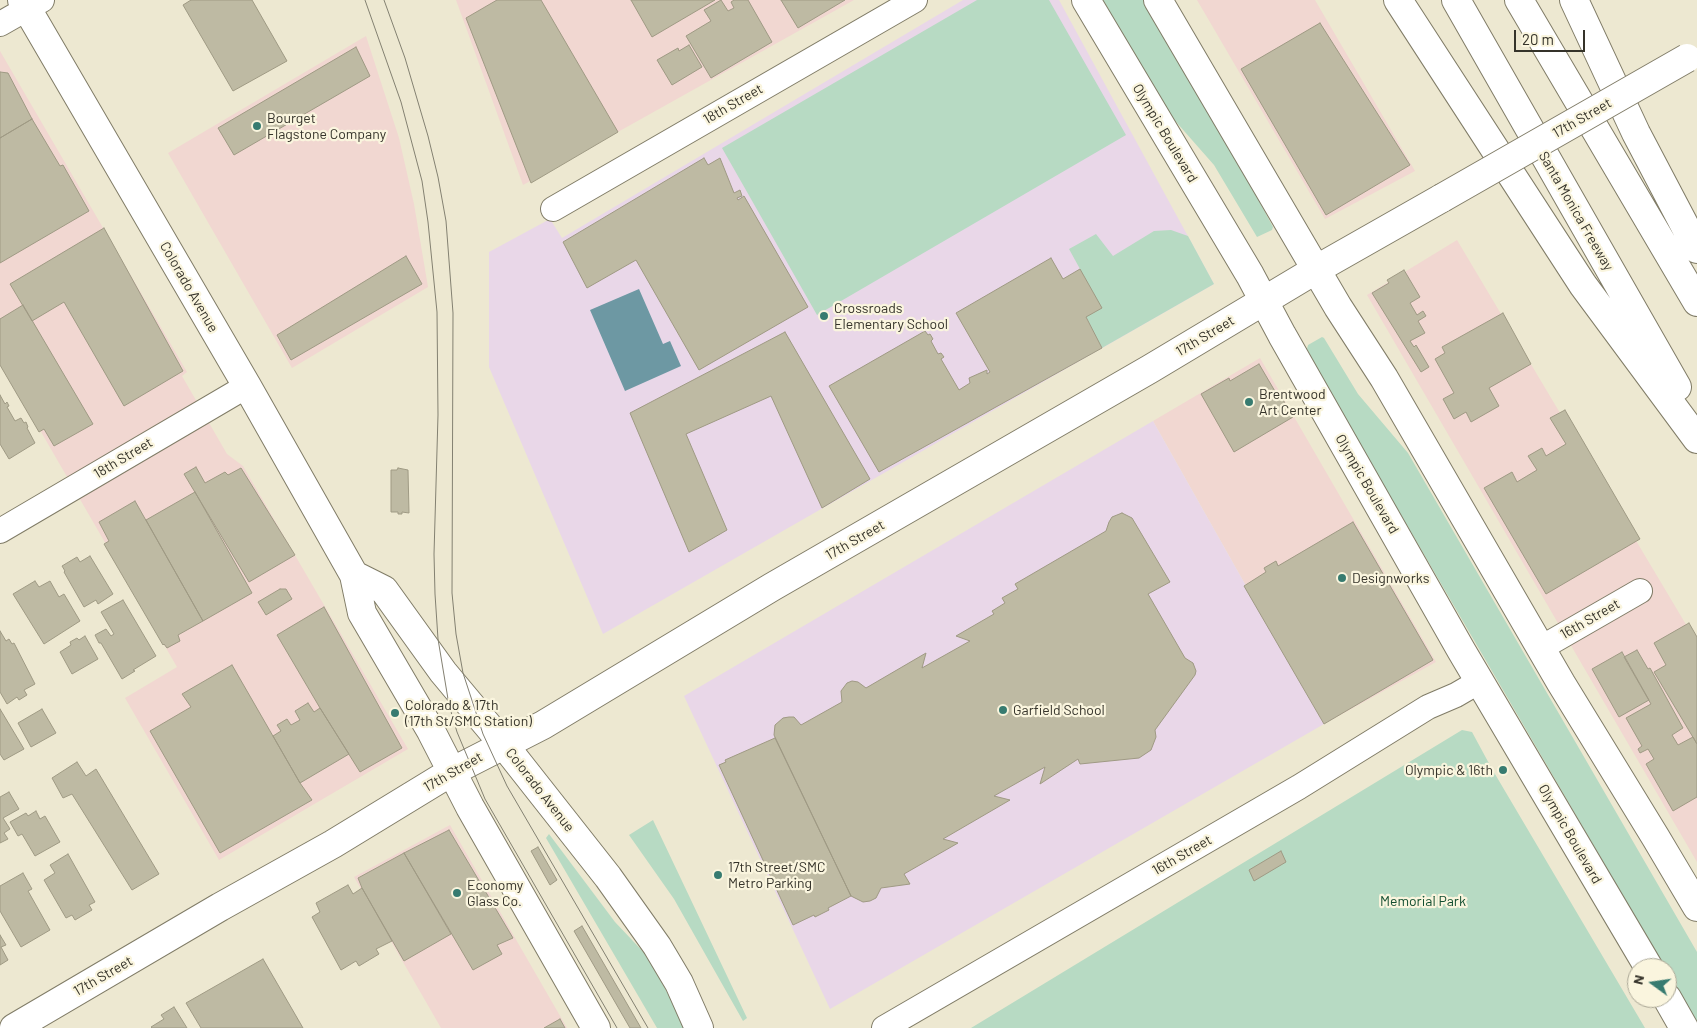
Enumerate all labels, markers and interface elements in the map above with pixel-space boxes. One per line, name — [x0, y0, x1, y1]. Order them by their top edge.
scale bar — [1517, 20, 1588, 52]
text: 20 m — [1522, 30, 1554, 48]
street label: 18th Street — [700, 80, 766, 128]
street label: Olympic Boulevard — [1129, 81, 1201, 185]
street label: 17th Street — [1550, 94, 1614, 142]
place label: Bourget Flagstone Company — [267, 110, 386, 142]
marker: Bourget Flagstone Company — [251, 120, 263, 132]
street label: Santa Monica Freeway — [1535, 148, 1617, 274]
street label: Colorado Avenue — [156, 239, 222, 335]
place label: Crossroads Elementary School — [834, 300, 948, 332]
marker: Crossroads Elementary School — [818, 310, 830, 322]
street label: 17th Street — [1173, 312, 1237, 360]
place label: Brentwood Art Center — [1259, 386, 1326, 418]
marker: Brentwood Art Center — [1243, 396, 1255, 408]
street label: Olympic Boulevard — [1332, 431, 1402, 537]
street label: 18th Street — [90, 434, 156, 482]
street label: 17th Street — [823, 516, 887, 564]
place label: Designworks — [1352, 570, 1429, 586]
marker: Designworks — [1336, 572, 1348, 584]
street label: 16th Street — [1557, 595, 1623, 643]
place label: Colorado & 17th (17th St/SMC Station) — [405, 697, 532, 730]
place label: Garfield School — [1013, 702, 1105, 718]
marker: Garfield School — [997, 704, 1009, 716]
marker: Colorado & 17th (17th St/SMC Station) — [389, 707, 401, 719]
street label: Colorado Avenue — [502, 745, 578, 835]
street label: 17th Street — [421, 748, 485, 796]
place label: Olympic & 16th — [1405, 762, 1493, 778]
marker: Olympic & 16th — [1497, 764, 1509, 776]
street label: Olympic Boulevard — [1535, 781, 1605, 887]
street label: 16th Street — [1149, 831, 1215, 879]
place label: 17th Street/SMC Metro Parking — [728, 859, 825, 892]
marker: 17th Street/SMC Metro Parking — [712, 869, 724, 881]
place label: Economy Glass Co. — [467, 877, 523, 910]
marker: Economy Glass Co. — [451, 887, 463, 899]
park label: Memorial Park — [1380, 893, 1466, 909]
street label: 17th Street — [71, 952, 135, 1000]
north arrow — [1627, 958, 1677, 1008]
text: N — [1629, 973, 1647, 986]

